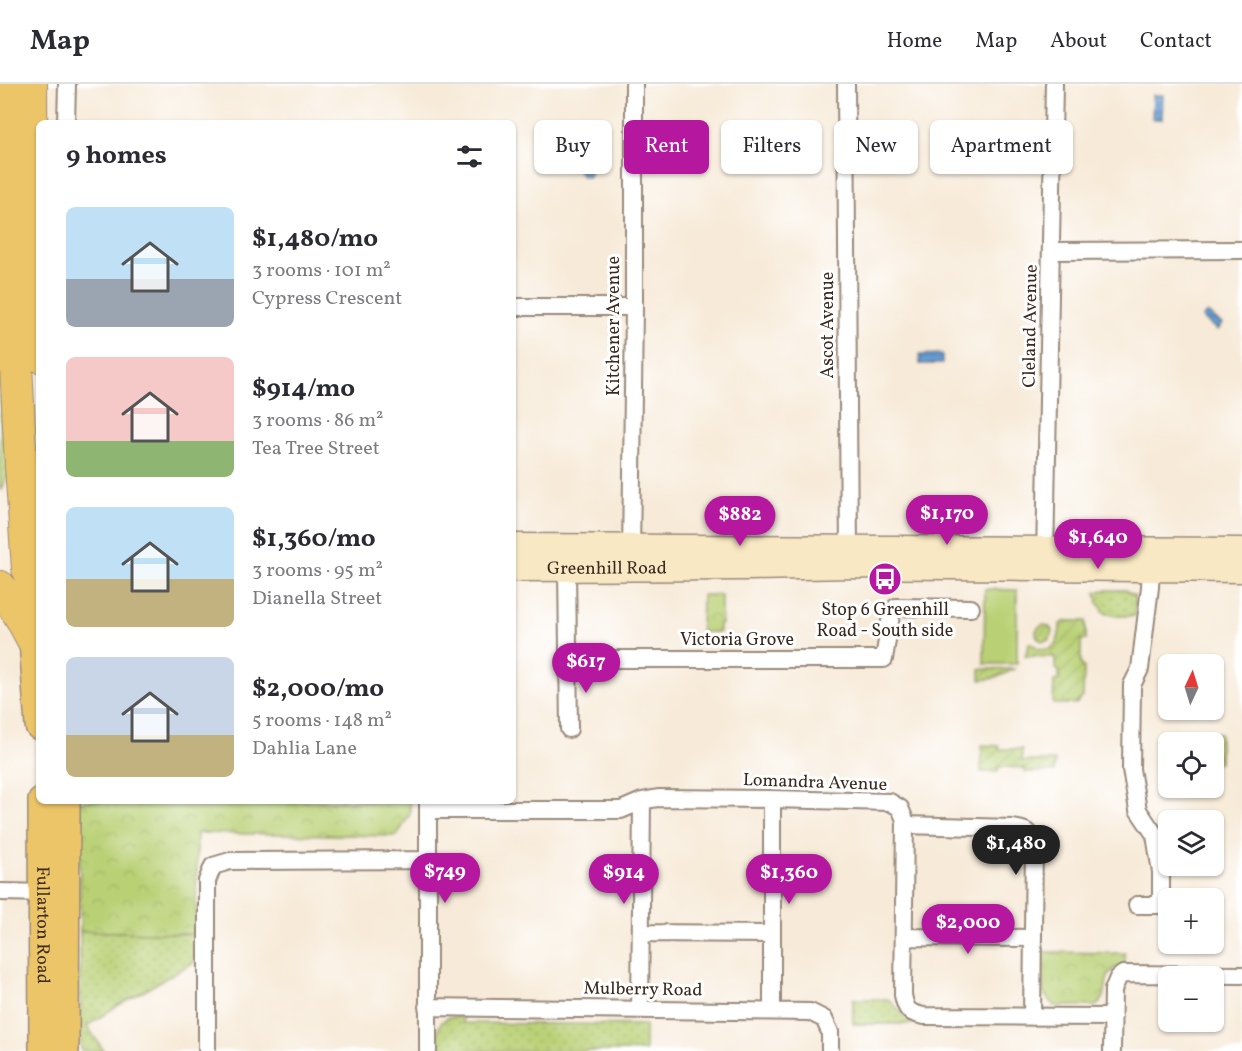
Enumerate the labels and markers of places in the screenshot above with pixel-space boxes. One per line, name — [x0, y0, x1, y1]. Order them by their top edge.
pin: $1,170 — [898, 495, 996, 546]
pin: $882 — [704, 496, 776, 547]
pin: $1,640 — [1049, 519, 1147, 570]
bus stop icon: Stop 6 Greenhill Road - South side — [867, 561, 903, 597]
place label: Stop 6 Greenhill Road - South side — [817, 598, 953, 644]
pin: $617 — [550, 643, 622, 694]
pin: $1,480 — [967, 825, 1065, 876]
pin: $749 — [409, 853, 481, 904]
pin: $914 — [588, 854, 660, 905]
pin: $1,360 — [740, 854, 838, 905]
pin: $2,000 — [919, 904, 1017, 955]

